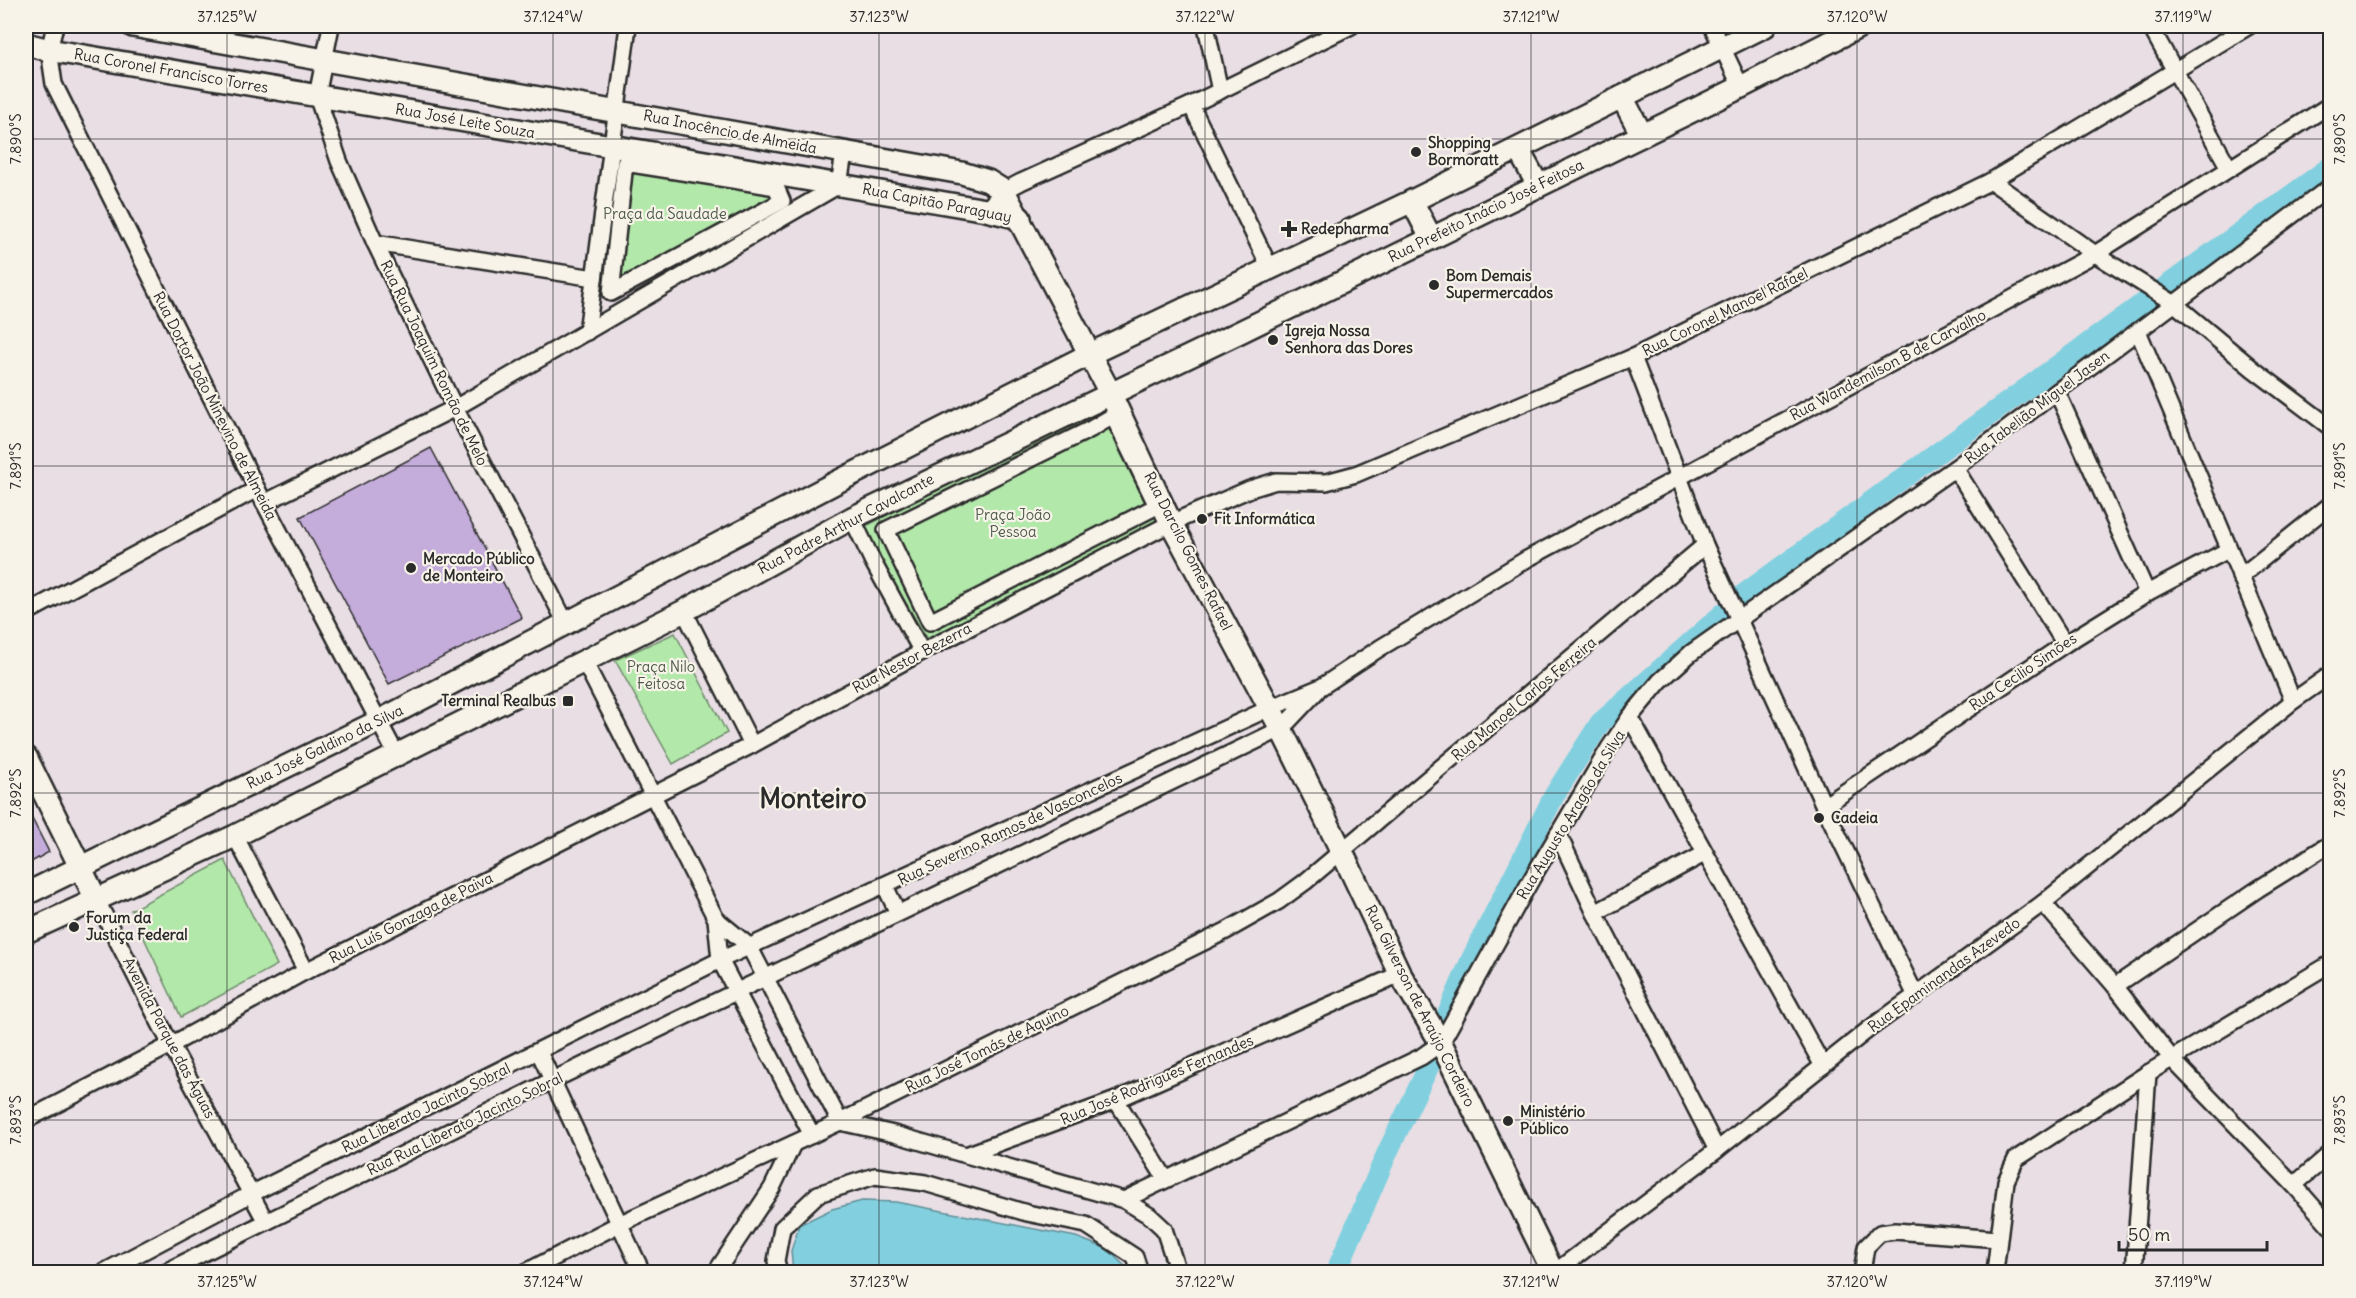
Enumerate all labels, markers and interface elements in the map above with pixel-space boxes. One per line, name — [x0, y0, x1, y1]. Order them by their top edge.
text: 37.125°W — [197, 7, 257, 26]
text: 37.124°W — [523, 7, 583, 26]
text: 37.123°W — [849, 7, 909, 26]
text: 37.122°W — [1175, 7, 1235, 26]
text: 37.121°W — [1502, 7, 1560, 26]
text: 37.120°W — [1826, 7, 1888, 26]
text: 37.119°W — [2154, 7, 2212, 26]
street label: Rua Coronel Francisco Torres — [72, 44, 270, 97]
street label: Rua José Leite Souza — [394, 99, 537, 142]
street label: Rua Inocêncio de Almeida — [642, 105, 819, 158]
text: 7.890°S — [6, 114, 25, 164]
text: 7.890°S — [2330, 114, 2349, 164]
place label: Shopping Bormoratt — [1428, 133, 1500, 169]
marker: Shopping Bormoratt — [1409, 145, 1423, 159]
street label: Rua Prefeito Inácio José Feitosa — [1385, 155, 1587, 266]
street label: Rua Capitão Paraguay — [861, 179, 1013, 226]
park label: Praça da Saudade — [603, 204, 727, 223]
place label: Redepharma — [1301, 219, 1389, 239]
marker: Redepharma — [1282, 222, 1296, 236]
street label: Rua Rua Joaquim Romão de Melo — [376, 257, 493, 469]
street label: Rua Coronel Manoel Rafael — [1639, 263, 1811, 360]
place label: Bom Demais Supermercados — [1446, 266, 1553, 303]
marker: Bom Demais Supermercados — [1427, 278, 1441, 292]
street label: Rua Dortor João Minevino de Almeida — [149, 288, 282, 524]
street label: Rua Wandemilson B de Carvalho — [1786, 305, 1989, 424]
place label: Igreja Nossa Senhora das Dores — [1285, 321, 1413, 357]
marker: Igreja Nossa Senhora das Dores — [1266, 333, 1280, 347]
street label: Rua Tabelião Miguel Jasen — [1960, 346, 2113, 467]
text: 7.891°S — [6, 442, 25, 490]
text: 7.891°S — [2330, 442, 2349, 490]
street label: Rua Darcilo Gomes Rafael — [1140, 468, 1237, 633]
street label: Rua Padre Arthur Cavalcante — [755, 469, 937, 578]
park label: Praça João Pessoa — [975, 505, 1051, 541]
place label: Fit Informática — [1214, 509, 1315, 528]
marker: Fit Informática — [1195, 512, 1209, 526]
place label: Mercado Público de Monteiro — [423, 549, 535, 585]
marker: Mercado Público de Monteiro — [404, 561, 418, 575]
street label: Rua Nestor Bezerra — [849, 618, 975, 697]
street label: Rua Cecilio Simões — [1965, 628, 2080, 715]
street label: Rua Manoel Carlos Ferreira — [1447, 632, 1600, 765]
park label: Praça Nilo Feitosa — [627, 657, 695, 693]
place label: Terminal Realbus — [441, 691, 556, 710]
marker: Terminal Realbus — [561, 694, 575, 708]
street label: Rua José Galdino da Silva — [243, 700, 407, 793]
street label: Rua Augusto Aragão da Silva — [1512, 726, 1629, 903]
text: 7.892°S — [6, 768, 25, 818]
street label: Rua Severino Ramos de Vasconcelos — [895, 768, 1125, 889]
text: 7.892°S — [2330, 768, 2349, 818]
district label: Monteiro — [759, 781, 867, 815]
place label: Cadeia — [1831, 808, 1878, 827]
marker: Cadeia — [1812, 811, 1826, 825]
street label: Rua Luís Gonzaga de Paiva — [326, 868, 496, 967]
street label: Rua Gilverson de Araújo Cordeiro — [1361, 902, 1480, 1110]
place label: Forum da Justiça Federal — [86, 908, 188, 945]
street label: Rua Epaminandas Azevedo — [1864, 913, 2024, 1036]
marker: Forum da Justiça Federal — [67, 920, 81, 934]
street label: Avenida Parque das Águas — [119, 954, 220, 1122]
street label: Rua José Tomás de Aquino — [902, 1001, 1072, 1096]
street label: Rua José Rodrigues Fernandes — [1057, 1030, 1256, 1129]
street label: Rua Liberato Jacinto Sobral — [338, 1058, 513, 1157]
street label: Rua Rua Liberato Jacinto Sobral — [364, 1068, 566, 1179]
text: 7.893°S — [6, 1095, 25, 1145]
text: 7.893°S — [2330, 1095, 2349, 1145]
place label: Ministério Público — [1520, 1102, 1586, 1138]
marker: Ministério Público — [1501, 1114, 1515, 1128]
scale bar — [2119, 1214, 2268, 1252]
text: 50 m — [2128, 1223, 2170, 1246]
text: 37.125°W — [197, 1272, 257, 1291]
text: 37.124°W — [523, 1272, 583, 1291]
text: 37.123°W — [849, 1272, 909, 1291]
text: 37.122°W — [1175, 1272, 1235, 1291]
text: 37.121°W — [1502, 1272, 1560, 1291]
text: 37.120°W — [1826, 1272, 1888, 1291]
text: 37.119°W — [2154, 1272, 2212, 1291]

